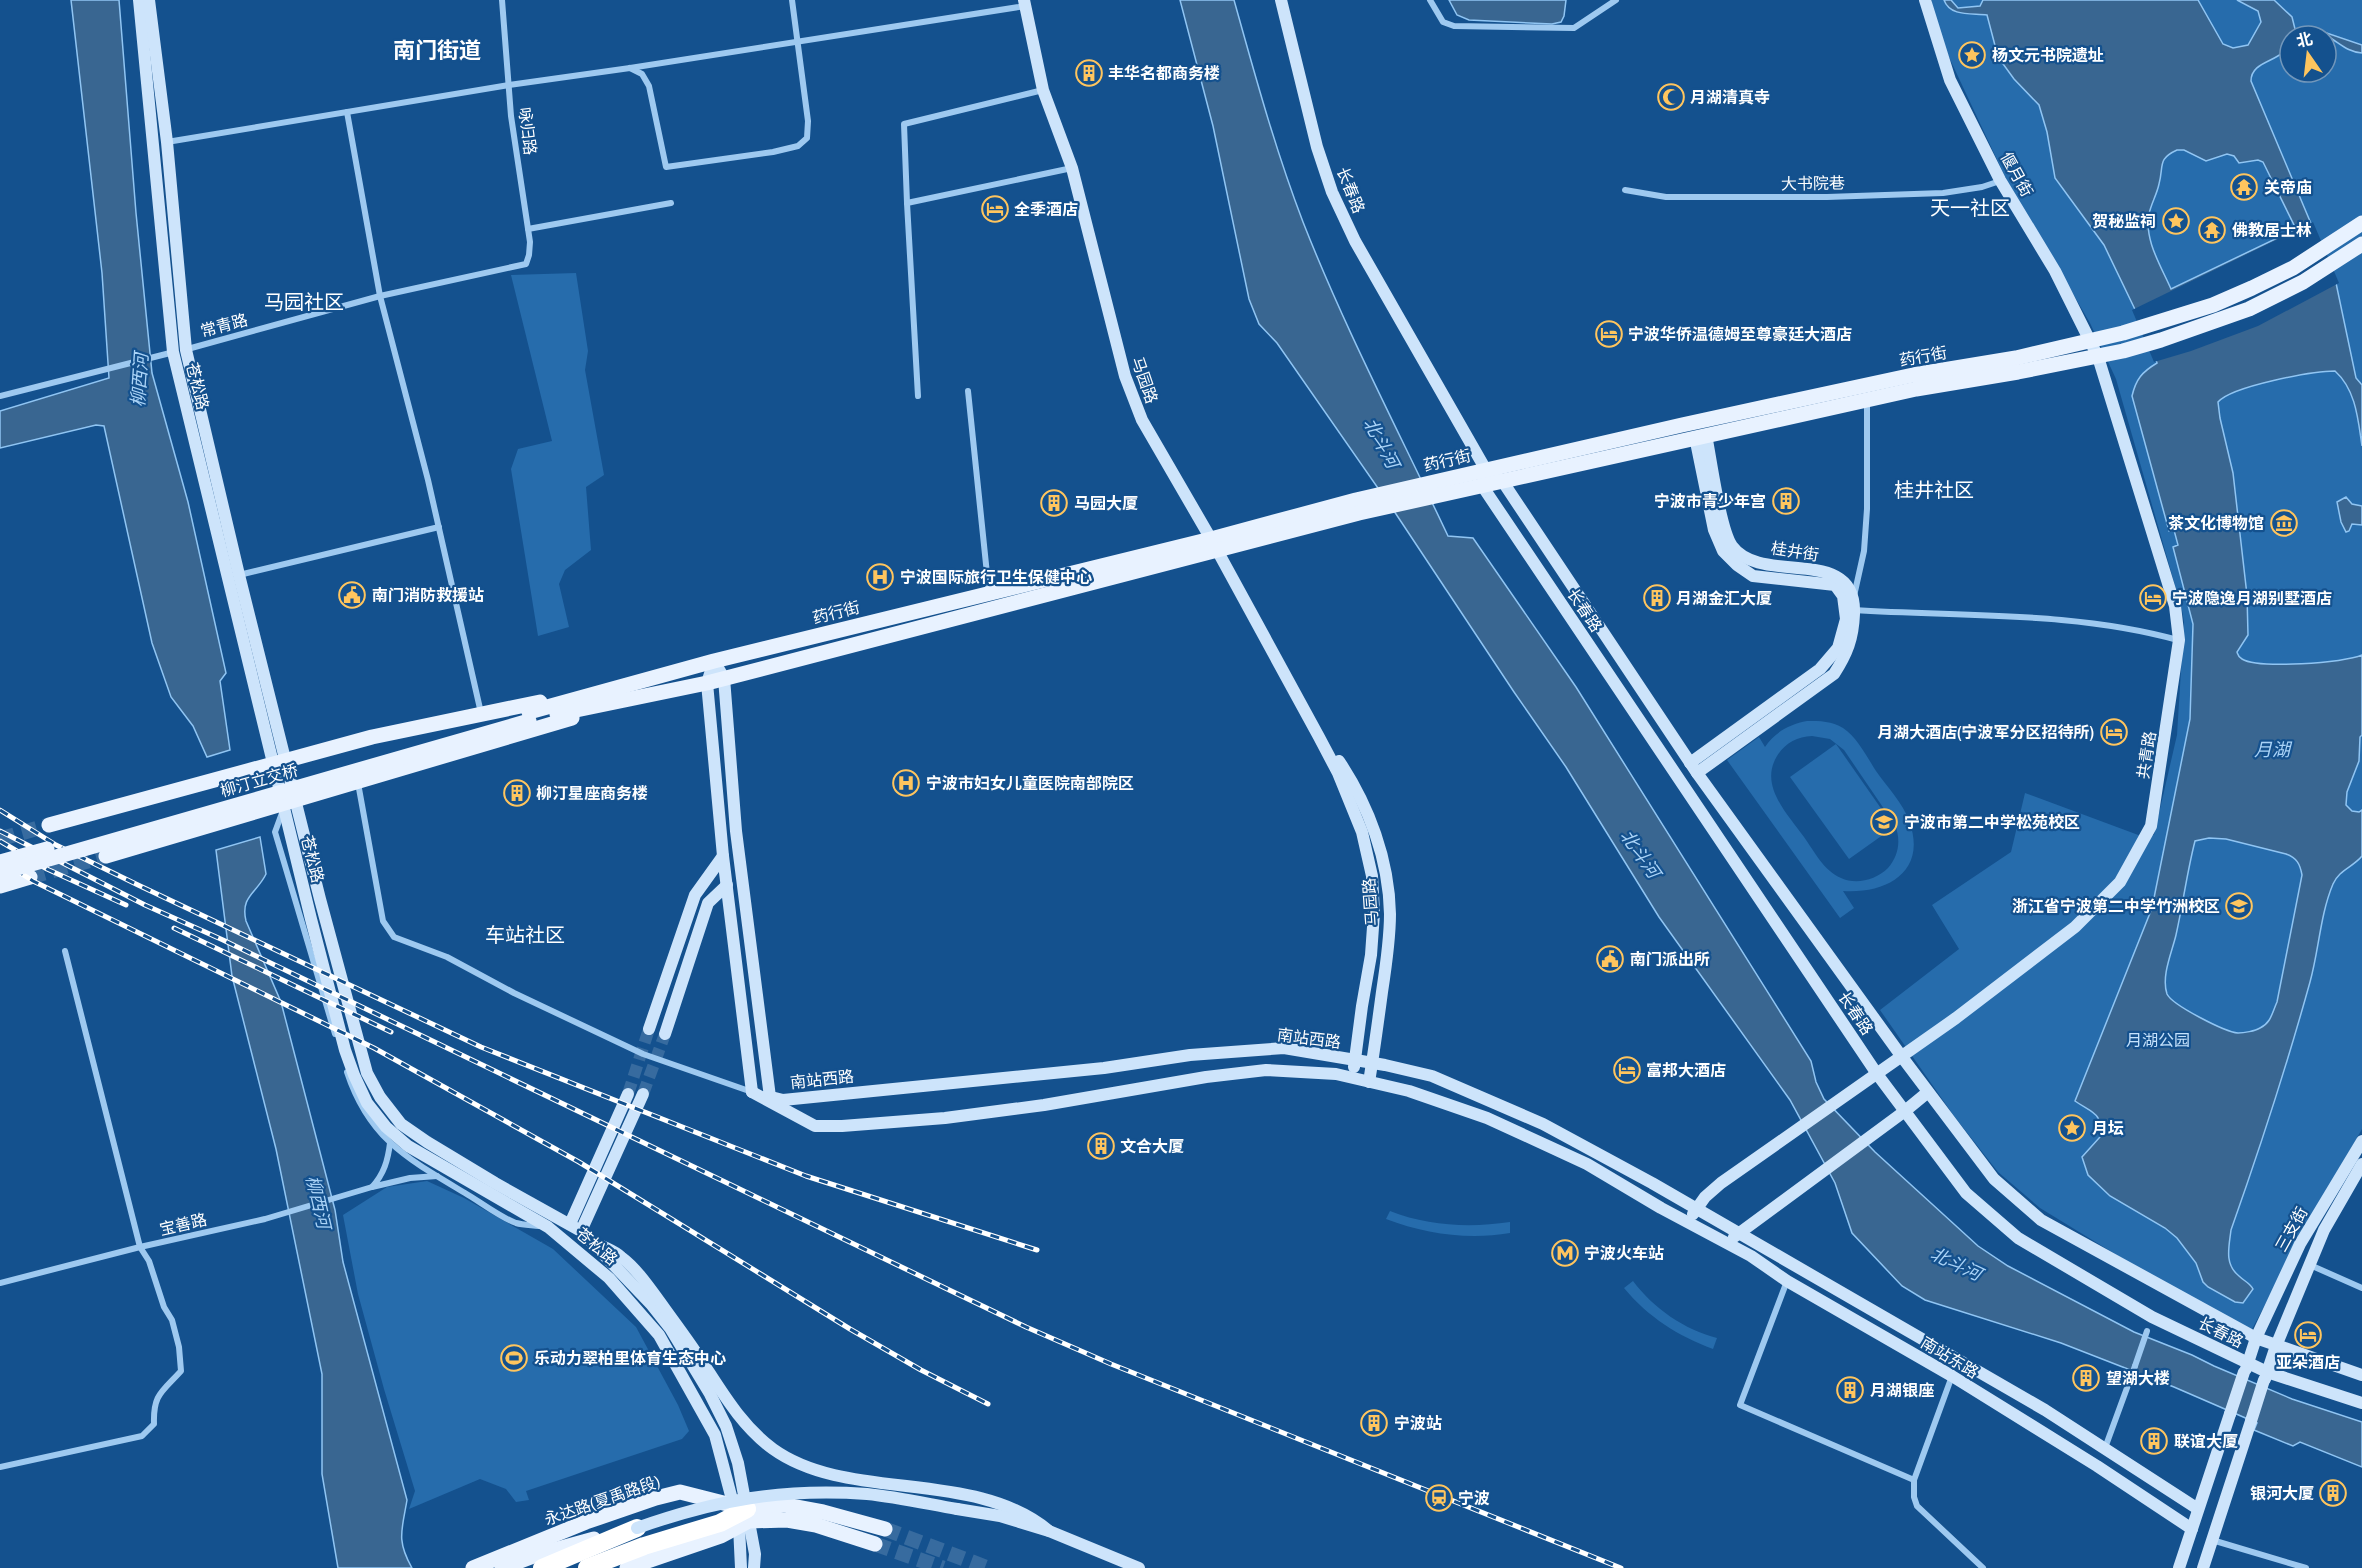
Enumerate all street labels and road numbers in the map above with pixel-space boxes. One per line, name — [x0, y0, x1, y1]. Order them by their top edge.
street label: 咏归路 — [514, 106, 542, 156]
street label: 偃月街 — [1996, 148, 2038, 200]
street label: 长春路 — [1332, 164, 1370, 216]
street label: 大书院巷 — [1781, 171, 1845, 195]
street label: 常青路 — [198, 308, 250, 342]
street label: 药行街 — [1897, 341, 1949, 371]
street label: 马园路 — [1127, 354, 1163, 406]
street label: 苍松路 — [182, 360, 214, 412]
street label: 药行街 — [1421, 444, 1473, 476]
street label: 桂井街 — [1770, 536, 1820, 566]
street label: 长春路 — [1562, 584, 1608, 636]
street label: 药行街 — [810, 596, 862, 628]
street label: 共青路 — [2131, 730, 2161, 780]
street label: 柳汀立交桥 — [218, 758, 300, 802]
street label: 苍松路 — [297, 833, 329, 885]
street label: 马园路 — [1357, 877, 1383, 927]
street label: 长春路 — [1833, 987, 1879, 1039]
street label: 南站西路 — [1276, 1023, 1342, 1053]
street label: 南站西路 — [789, 1065, 855, 1093]
street label: 三支街 — [2270, 1203, 2312, 1255]
street label: 宝善路 — [157, 1208, 209, 1240]
street label: 苍松路 — [572, 1222, 622, 1270]
street label: 长春路 — [2195, 1312, 2247, 1352]
street label: 南站东路 — [1917, 1331, 1983, 1383]
street label: 永达路(夏禹路段) — [541, 1470, 663, 1530]

